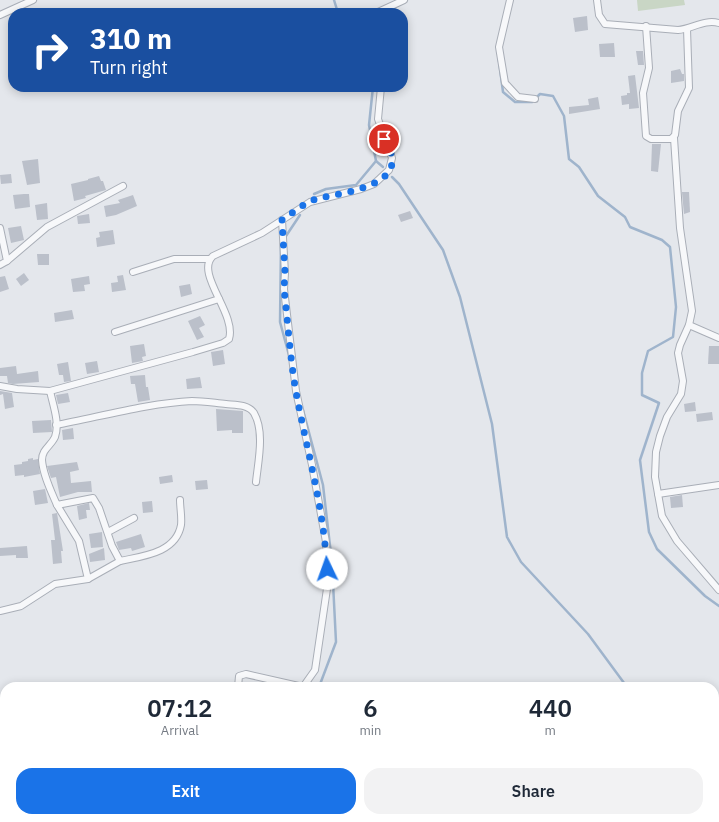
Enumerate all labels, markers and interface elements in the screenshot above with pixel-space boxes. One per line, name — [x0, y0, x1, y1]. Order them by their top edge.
text: 310 m — [90, 20, 172, 57]
icon: right — [24, 24, 76, 76]
text: Turn right — [90, 56, 168, 79]
pin — [367, 122, 401, 156]
icon: arrive — [373, 128, 395, 150]
position arrow — [306, 548, 348, 590]
text: 07:12 — [147, 692, 212, 724]
text: 6 — [363, 692, 378, 724]
text: 440 — [529, 692, 572, 724]
text: Arrival — [161, 722, 199, 739]
text: min — [360, 722, 382, 739]
text: m — [545, 722, 556, 739]
button: Exit — [16, 768, 356, 814]
button: Share — [364, 768, 703, 814]

